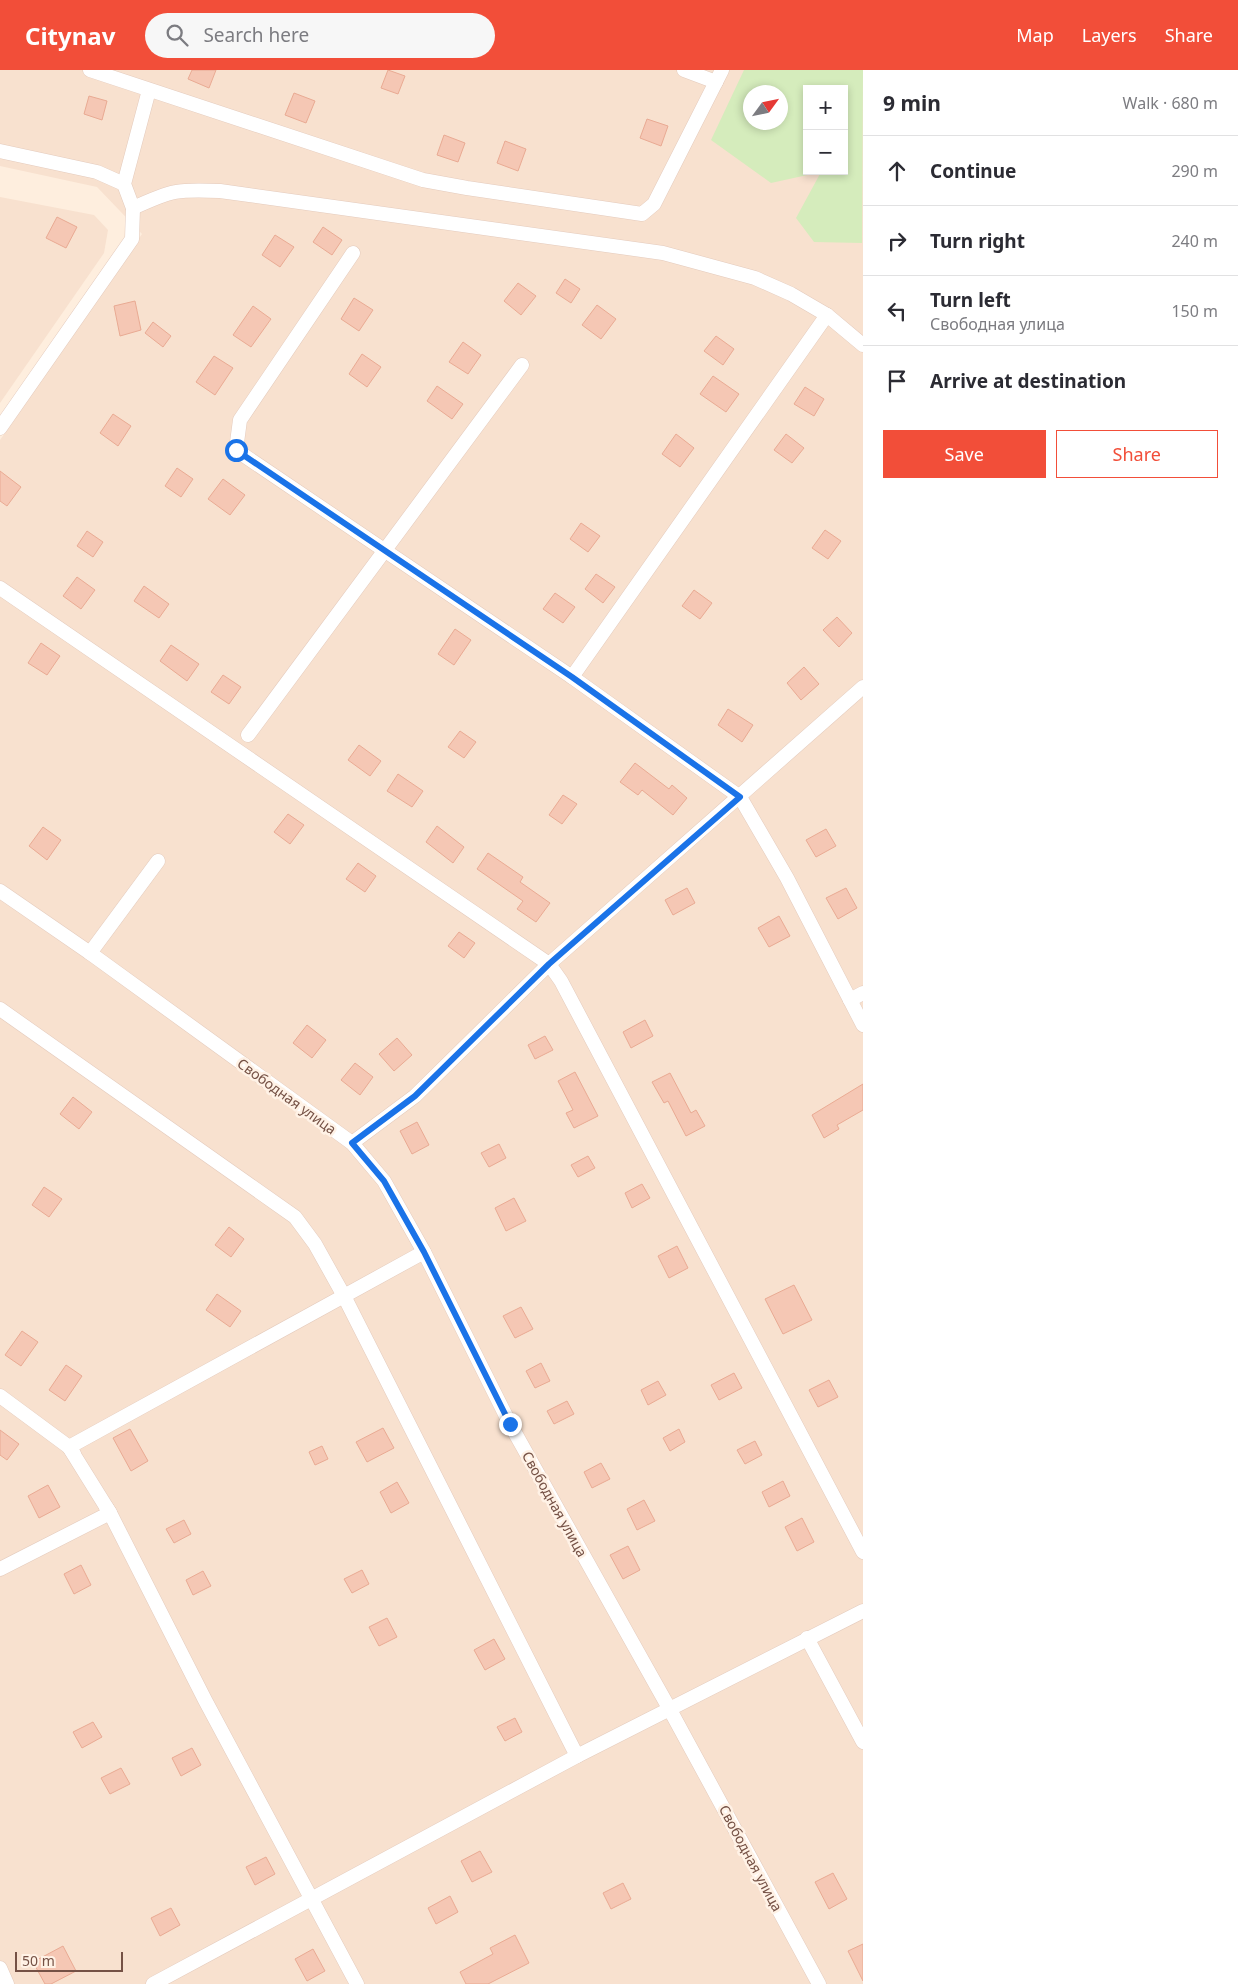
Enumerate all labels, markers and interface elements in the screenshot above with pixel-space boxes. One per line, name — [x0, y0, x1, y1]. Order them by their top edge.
search box — [145, 13, 495, 58]
text: Citynav — [25, 19, 115, 52]
icon: search — [163, 21, 191, 49]
text: Search here — [203, 22, 309, 48]
text: Map — [1016, 23, 1054, 47]
text: Layers — [1082, 23, 1137, 47]
text: Share — [1165, 23, 1213, 47]
north arrow — [743, 85, 788, 130]
map controls — [803, 85, 848, 175]
button: + — [803, 85, 848, 130]
text: 9 min — [883, 89, 941, 117]
text: Walk · 680 m — [1123, 92, 1218, 114]
button: − — [803, 130, 848, 175]
icon: ahead — [883, 157, 911, 185]
text: Continue — [930, 158, 1016, 184]
text: 290 m — [1171, 160, 1218, 182]
icon: right — [883, 227, 911, 255]
text: Turn right — [930, 228, 1025, 254]
text: 240 m — [1171, 230, 1218, 252]
text: Turn left — [930, 287, 1011, 313]
icon: left — [883, 297, 911, 325]
text: 150 m — [1171, 300, 1218, 322]
text: Свободная улица — [930, 313, 1065, 335]
icon: arrive — [883, 367, 911, 395]
text: Arrive at destination — [930, 368, 1126, 394]
button: Save — [883, 430, 1046, 478]
button: Share — [1056, 430, 1218, 478]
route start — [225, 439, 248, 462]
street label: Свободная улица — [234, 1054, 340, 1138]
route end — [499, 1413, 522, 1436]
street label: Свободная улица — [518, 1448, 592, 1560]
street label: Свободная улица — [715, 1801, 787, 1915]
scale bar — [15, 1949, 122, 1972]
text: 50 m — [22, 1951, 55, 1970]

